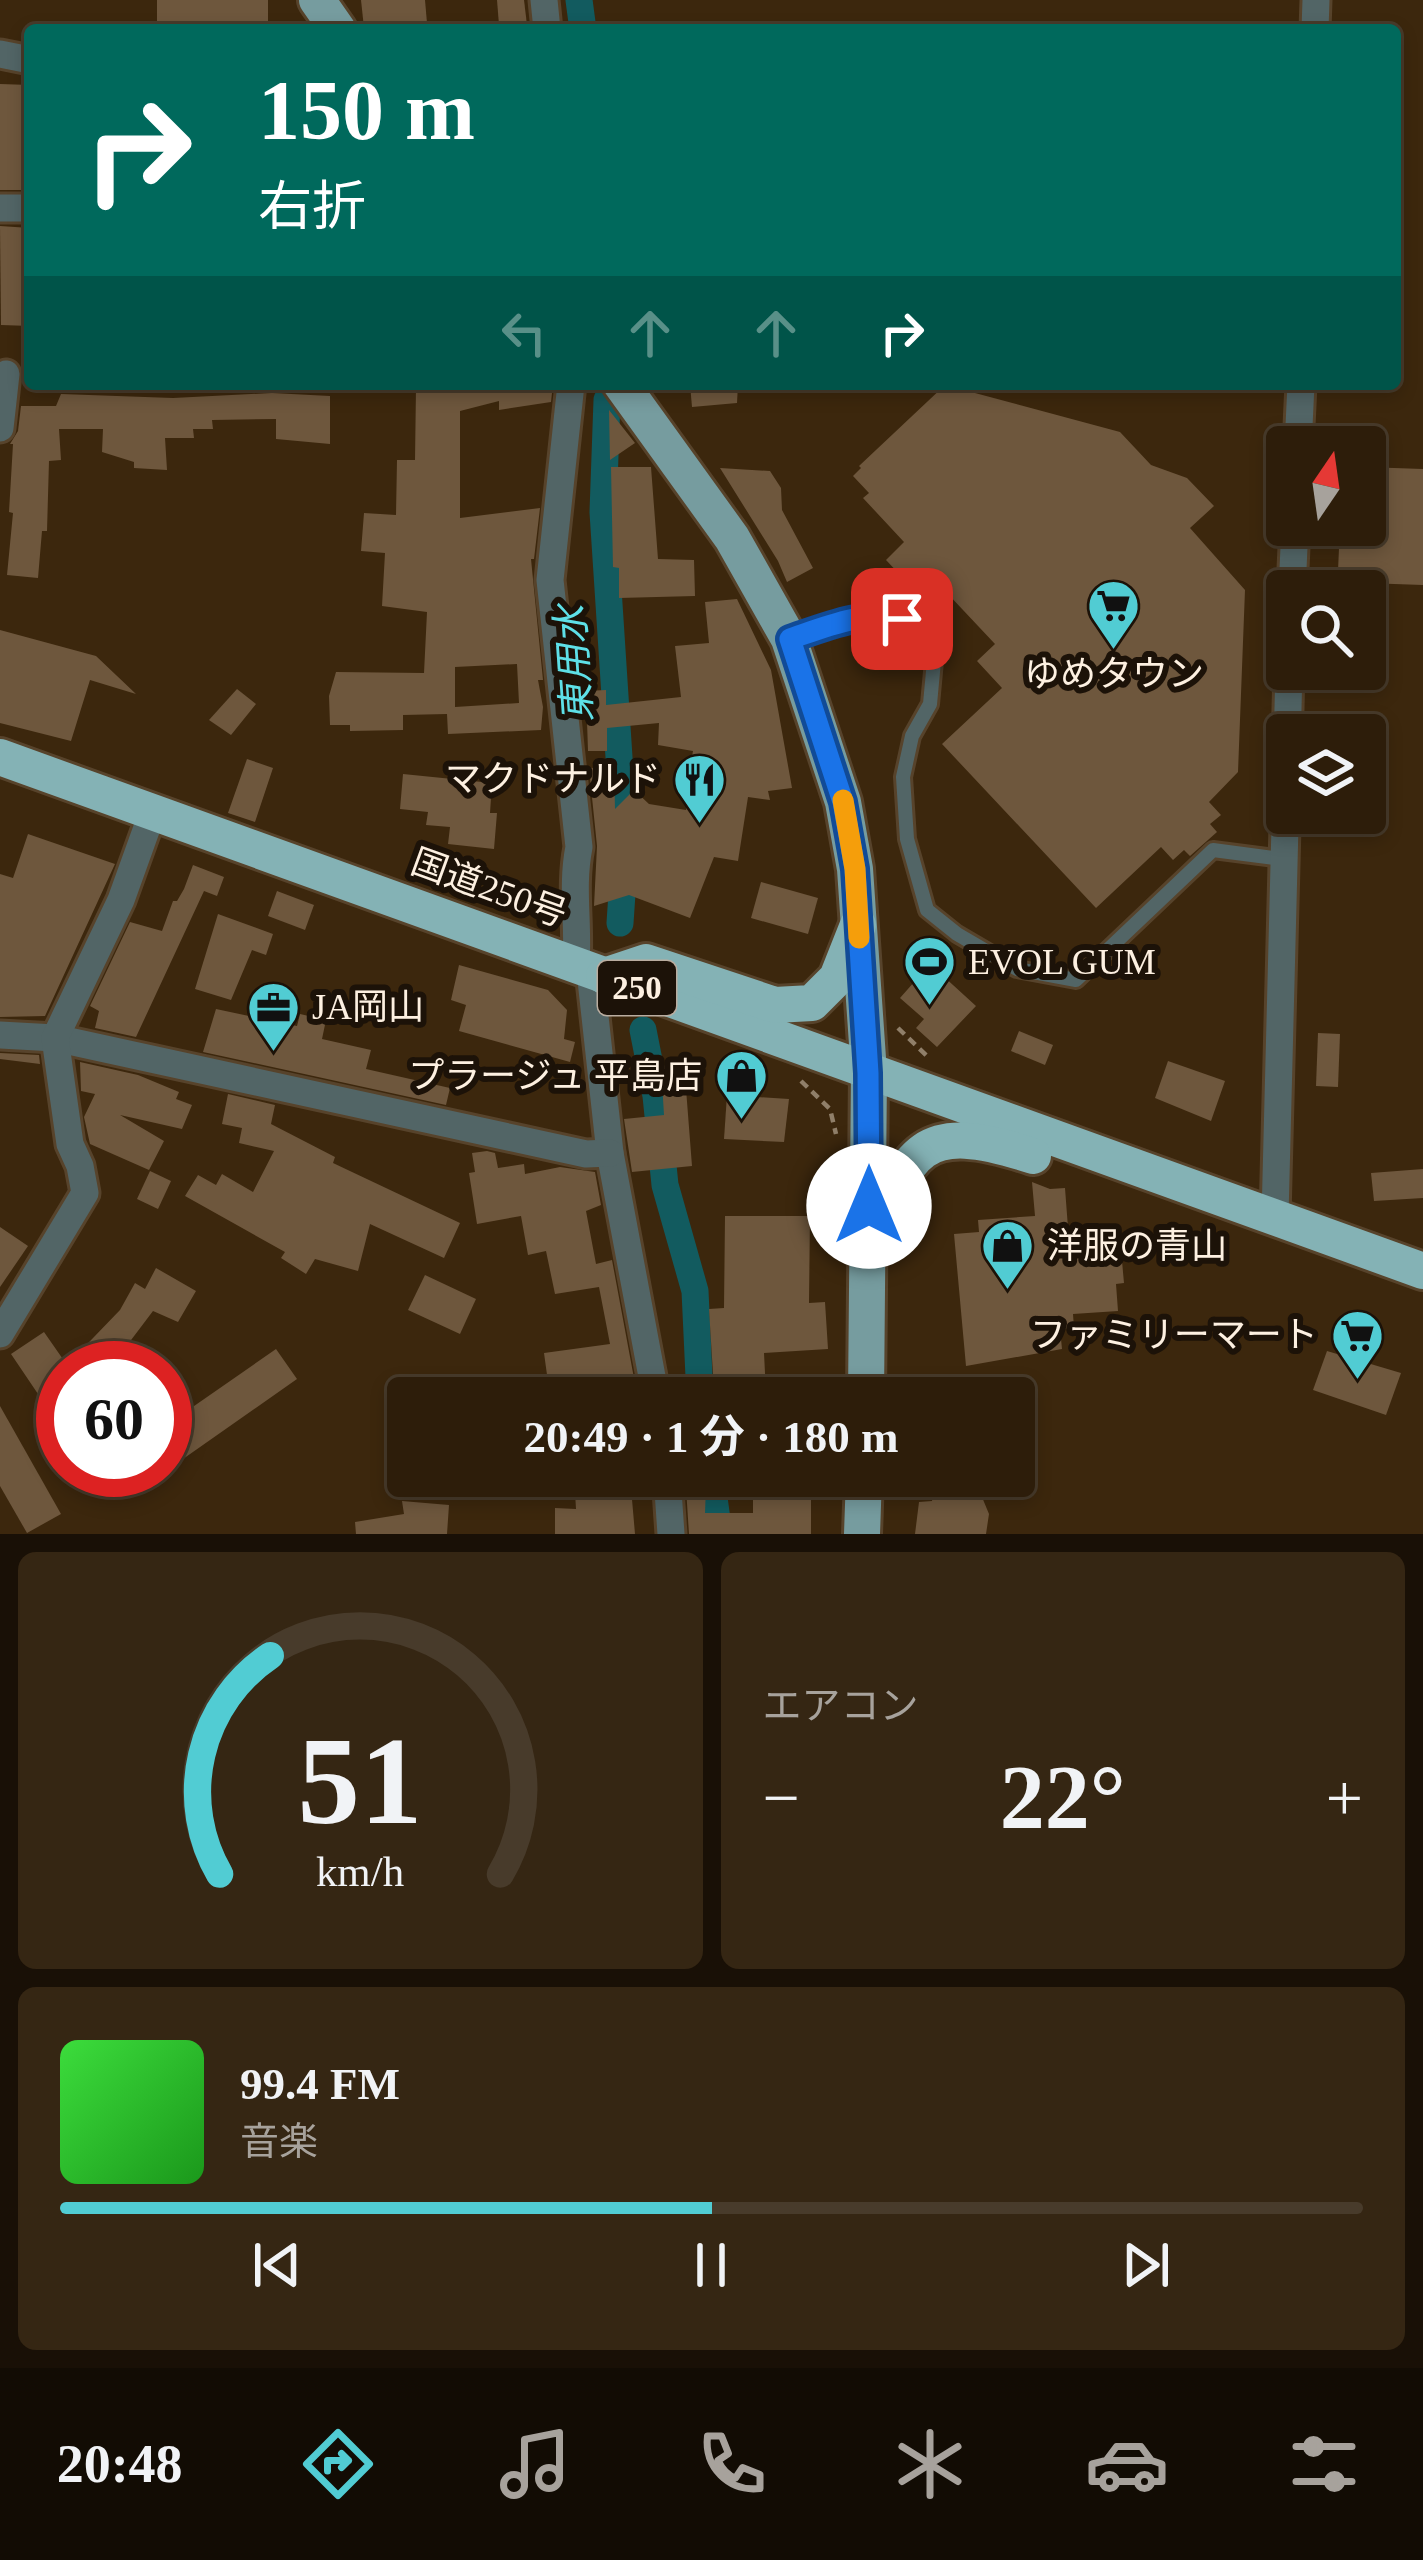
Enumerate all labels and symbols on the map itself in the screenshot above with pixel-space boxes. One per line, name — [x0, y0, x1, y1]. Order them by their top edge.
north arrow — [1266, 426, 1386, 546]
pin — [851, 568, 953, 670]
supermarket icon: ゆめタウン — [1086, 578, 1142, 652]
water label: 東用水 — [548, 600, 600, 724]
place label: ゆめタウン — [1024, 654, 1204, 694]
restaurant icon: マクドナルド — [672, 751, 728, 825]
place label: マクドナルド — [445, 759, 661, 799]
street label: 国道250号 — [406, 841, 572, 935]
sports icon: EVOL GUM — [901, 934, 957, 1008]
place label: EVOL GUM — [968, 942, 1156, 982]
road number: 250 — [598, 961, 676, 1015]
office icon: JA岡山 — [245, 979, 301, 1053]
place label: JA岡山 — [312, 987, 424, 1027]
shop icon: プラージュ 平島店 — [713, 1048, 769, 1122]
place label: プラージュ 平島店 — [408, 1056, 702, 1096]
position arrow — [806, 1143, 932, 1269]
shop icon: 洋服の青山 — [980, 1218, 1036, 1292]
place label: 洋服の青山 — [1047, 1226, 1227, 1266]
supermarket icon: ファミリーマート — [1329, 1307, 1385, 1381]
place label: ファミリーマート — [1030, 1315, 1318, 1355]
speed limit sign: 60 — [36, 1341, 192, 1497]

